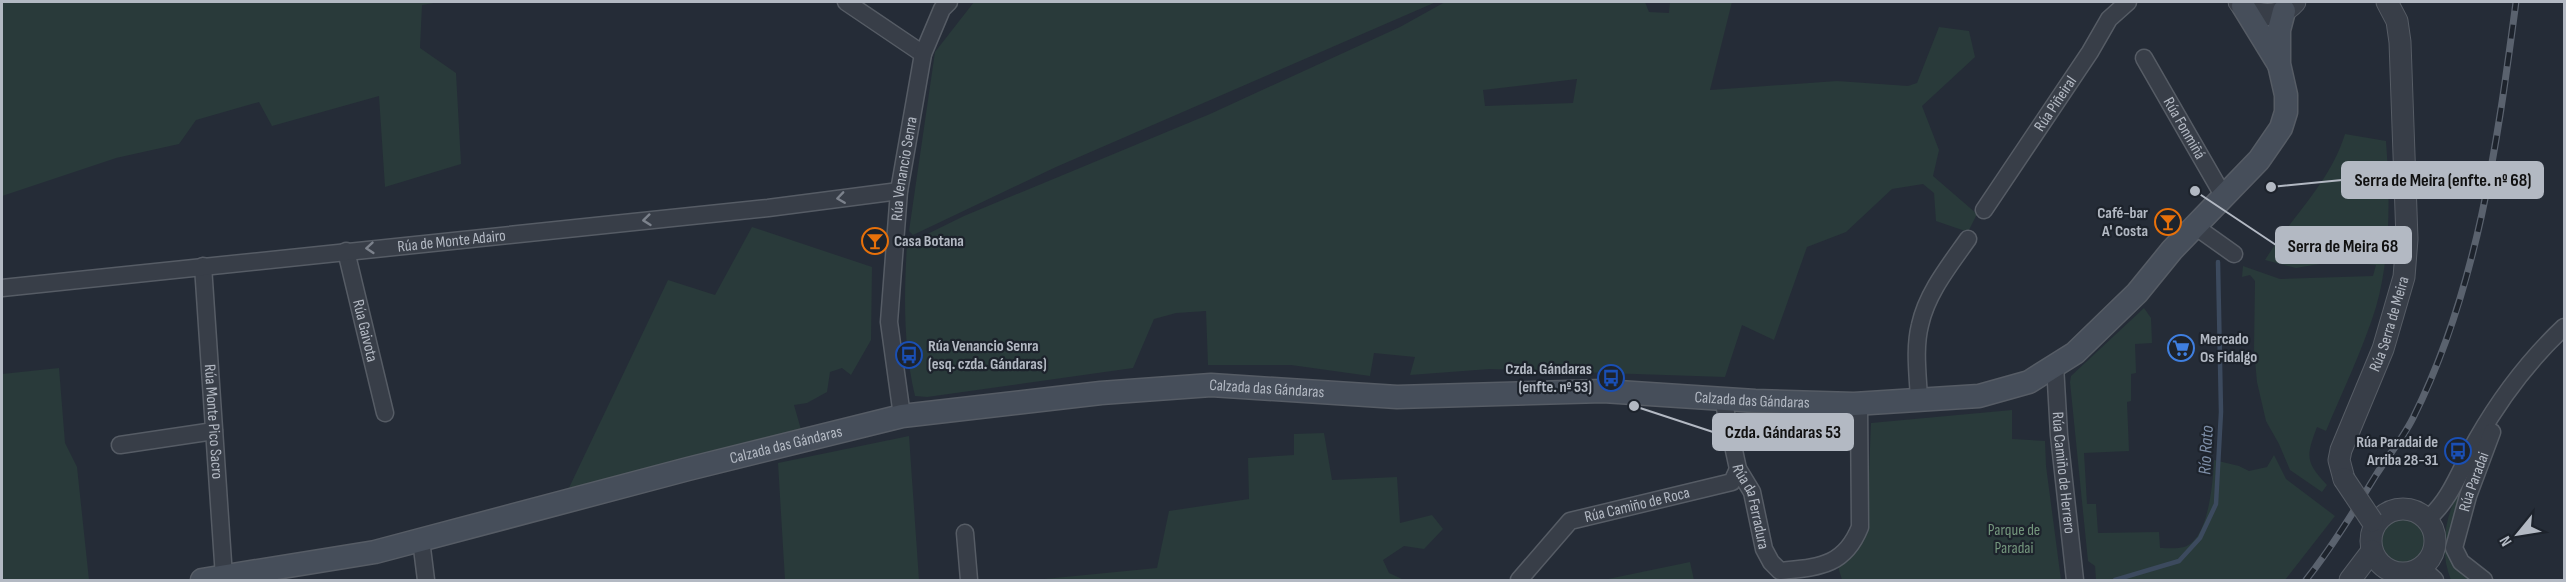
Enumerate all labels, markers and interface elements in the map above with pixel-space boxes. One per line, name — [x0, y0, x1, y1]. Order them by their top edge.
street label: Rúa Piñeiral — [2030, 73, 2081, 135]
street label: Rúa Fonmiñá — [2159, 94, 2210, 163]
street label: Rúa Venancio Senra — [887, 115, 921, 221]
callout: Serra de Meira (enfte. nº 68) — [2342, 162, 2543, 198]
text: Serra de Meira (enfte. nº 68) — [2354, 170, 2532, 191]
one-way arrow — [837, 192, 846, 204]
place label: Café-bar A' Costa — [2097, 204, 2148, 241]
bar icon: Café-bar A' Costa — [2153, 207, 2183, 237]
one-way arrow — [643, 213, 652, 226]
street label: Rúa de Monte Adairo — [396, 226, 507, 256]
bar icon: Casa Botana — [860, 226, 890, 256]
callout: Serra de Meira 68 — [2276, 227, 2411, 263]
place label: Casa Botana — [894, 232, 964, 251]
text: Serra de Meira 68 — [2288, 236, 2398, 257]
one-way arrow — [365, 242, 374, 255]
street label: Rúa Serra de Meira — [2365, 274, 2413, 375]
street label: Rúa Gaivota — [349, 298, 382, 364]
place label: Mercado Os Fidalgo — [2200, 330, 2257, 367]
supermarket icon: Mercado Os Fidalgo — [2166, 333, 2196, 363]
place label: Rúa Venancio Senra (esq. czda. Gándaras) — [928, 337, 1047, 374]
bus stop icon: Rúa Venancio Senra (esq. czda. Gándaras) — [894, 340, 924, 370]
place label: Czda. Gándaras (enfte. nº 53) — [1505, 360, 1592, 397]
street label: Rúa Monte Pico Sacro — [200, 363, 227, 480]
bus stop icon: Czda. Gándaras (enfte. nº 53) — [1596, 363, 1626, 393]
street label: Calzada das Gándaras — [1209, 375, 1325, 402]
street label: Calzada das Gándaras — [1694, 388, 1810, 412]
street label: Rúa Camiño de Herrero — [2048, 411, 2079, 535]
callout: Czda. Gándaras 53 — [1713, 414, 1853, 450]
street label: Calzada das Gándaras — [728, 422, 844, 468]
text: Czda. Gándaras 53 — [1725, 422, 1841, 443]
water label: Río Rato — [2194, 424, 2218, 475]
place label: Rúa Paradai de Arriba 28-31 — [2356, 433, 2439, 470]
bus stop icon: Rúa Paradai de Arriba 28-31 — [2443, 436, 2473, 466]
street label: Rúa Paradai — [2455, 449, 2493, 514]
street label: Rúa da Ferradura — [1728, 463, 1773, 551]
street label: Rúa Camiño de Roca — [1583, 483, 1692, 527]
north arrow — [2488, 504, 2548, 564]
park label: Parque de Paradai — [1988, 521, 2040, 558]
text: N — [2496, 532, 2517, 549]

